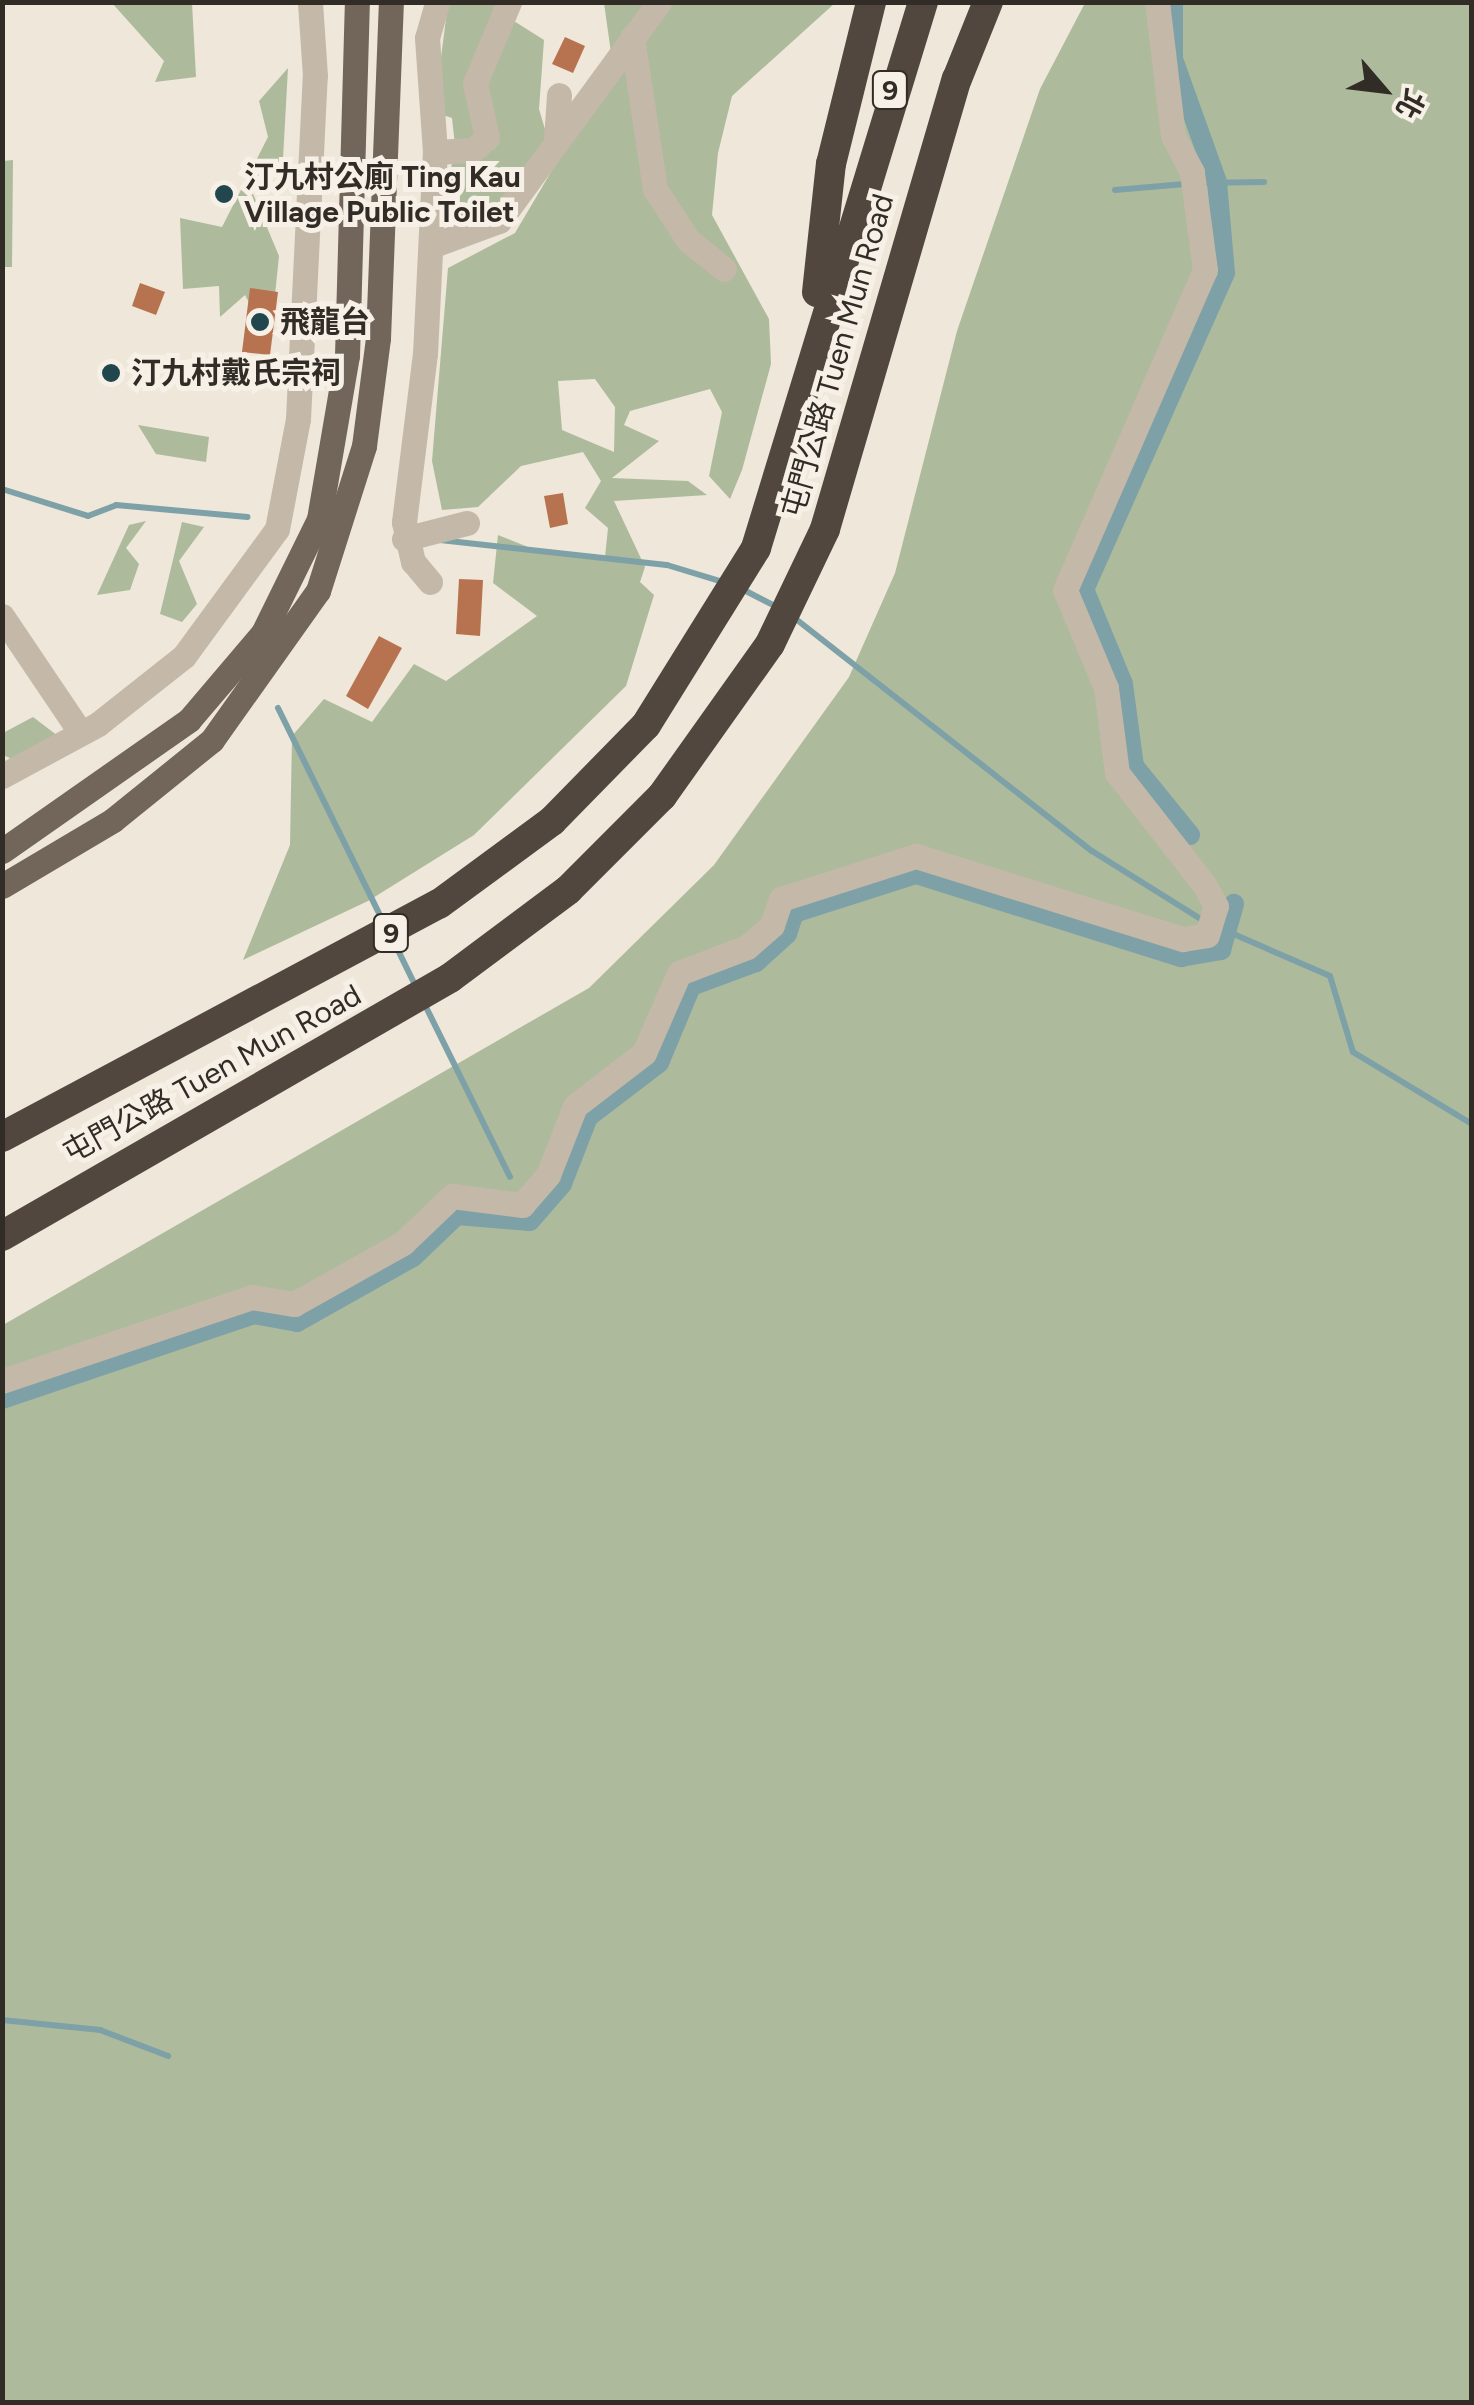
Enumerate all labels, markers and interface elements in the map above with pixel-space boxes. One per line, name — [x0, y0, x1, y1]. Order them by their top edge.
north arrow — [1334, 40, 1434, 140]
road number: 9 — [870, 67, 910, 113]
text: 北 — [1389, 84, 1432, 124]
place label: 汀九村公廁 Ting Kau Village Public Toilet — [244, 159, 521, 230]
marker: 汀九村公廁 Ting Kau Village Public Toilet — [213, 183, 235, 205]
street label: 屯門公路 Tuen Mun Road — [775, 190, 901, 522]
place label: 飛龍台 — [280, 304, 370, 340]
marker: 飛龍台 — [249, 311, 271, 333]
place label: 汀九村戴氏宗祠 — [131, 355, 341, 391]
marker: 汀九村戴氏宗祠 — [100, 362, 122, 384]
road number: 9 — [371, 910, 411, 956]
street label: 屯門公路 Tuen Mun Road — [57, 977, 367, 1171]

